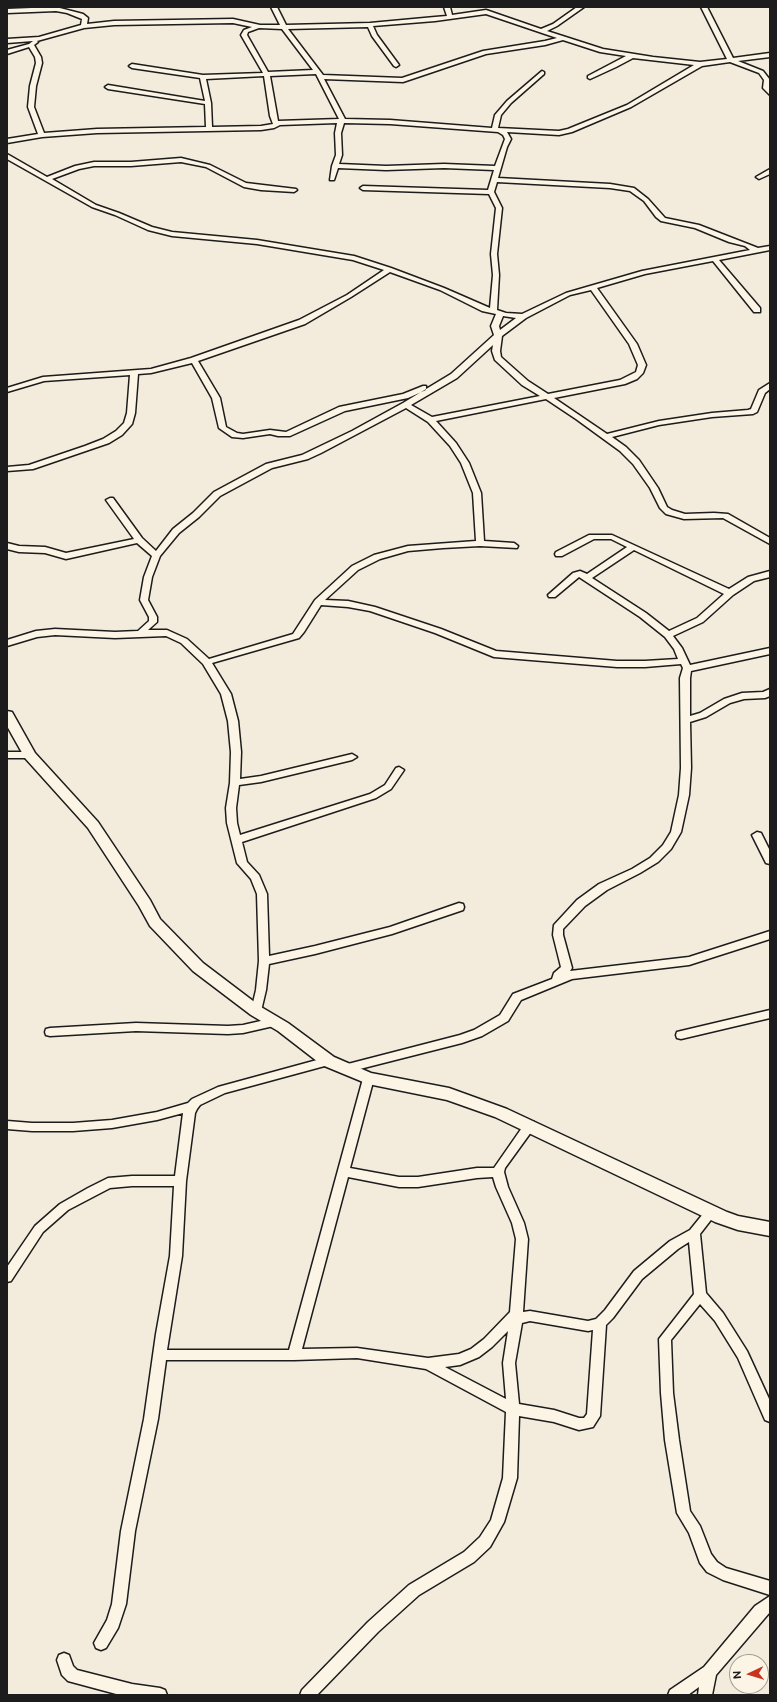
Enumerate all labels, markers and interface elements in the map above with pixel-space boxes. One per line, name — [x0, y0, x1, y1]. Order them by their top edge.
north arrow — [729, 1654, 769, 1694]
text: N — [731, 1670, 744, 1679]

